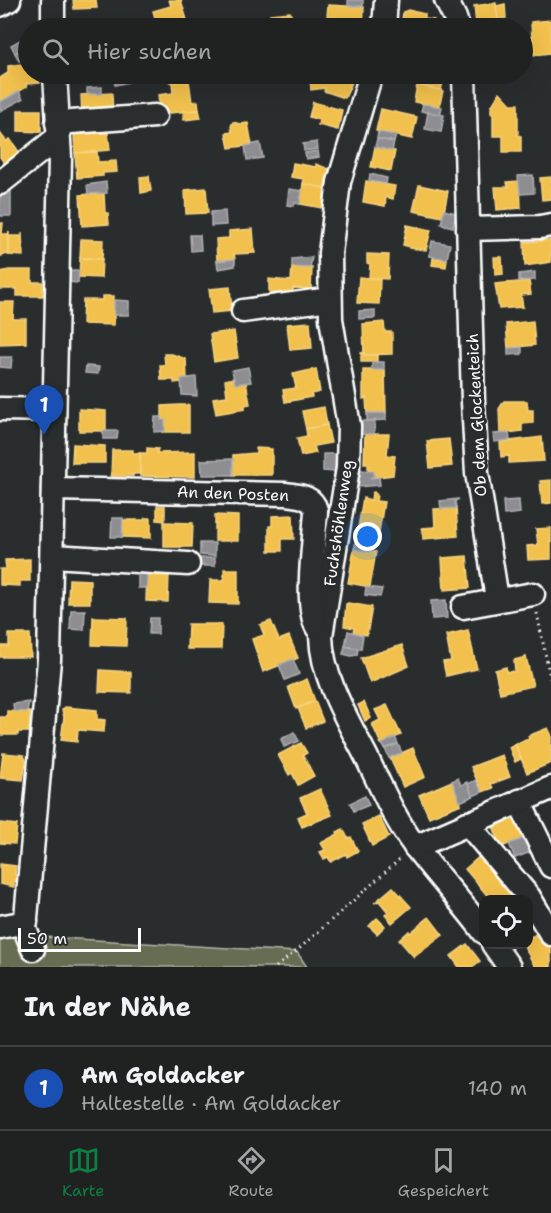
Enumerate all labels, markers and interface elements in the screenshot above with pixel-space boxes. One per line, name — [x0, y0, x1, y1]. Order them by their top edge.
search box — [18, 18, 533, 84]
icon: search — [39, 35, 72, 68]
text: Hier suchen — [87, 37, 212, 66]
street label: Ob dem Glockenteich — [462, 333, 491, 497]
pin: 1 — [24, 386, 63, 435]
street label: Fuchshöhlenweg — [319, 458, 358, 588]
street label: An den Posten — [177, 481, 290, 506]
your location — [353, 522, 382, 551]
map controls — [479, 895, 533, 949]
button: locate — [479, 895, 533, 949]
scale bar — [18, 925, 141, 952]
text: 50 m — [27, 928, 67, 949]
text: In der Nähe — [24, 989, 191, 1024]
text: Am Goldacker — [81, 1061, 245, 1090]
text: 1 — [39, 1075, 48, 1101]
text: 140 m — [468, 1075, 527, 1101]
text: Haltestelle · Am Goldacker — [81, 1090, 341, 1116]
tab: Karte — [62, 1144, 104, 1201]
tab: Route — [229, 1144, 274, 1201]
tab: Gespeichert — [398, 1144, 489, 1201]

